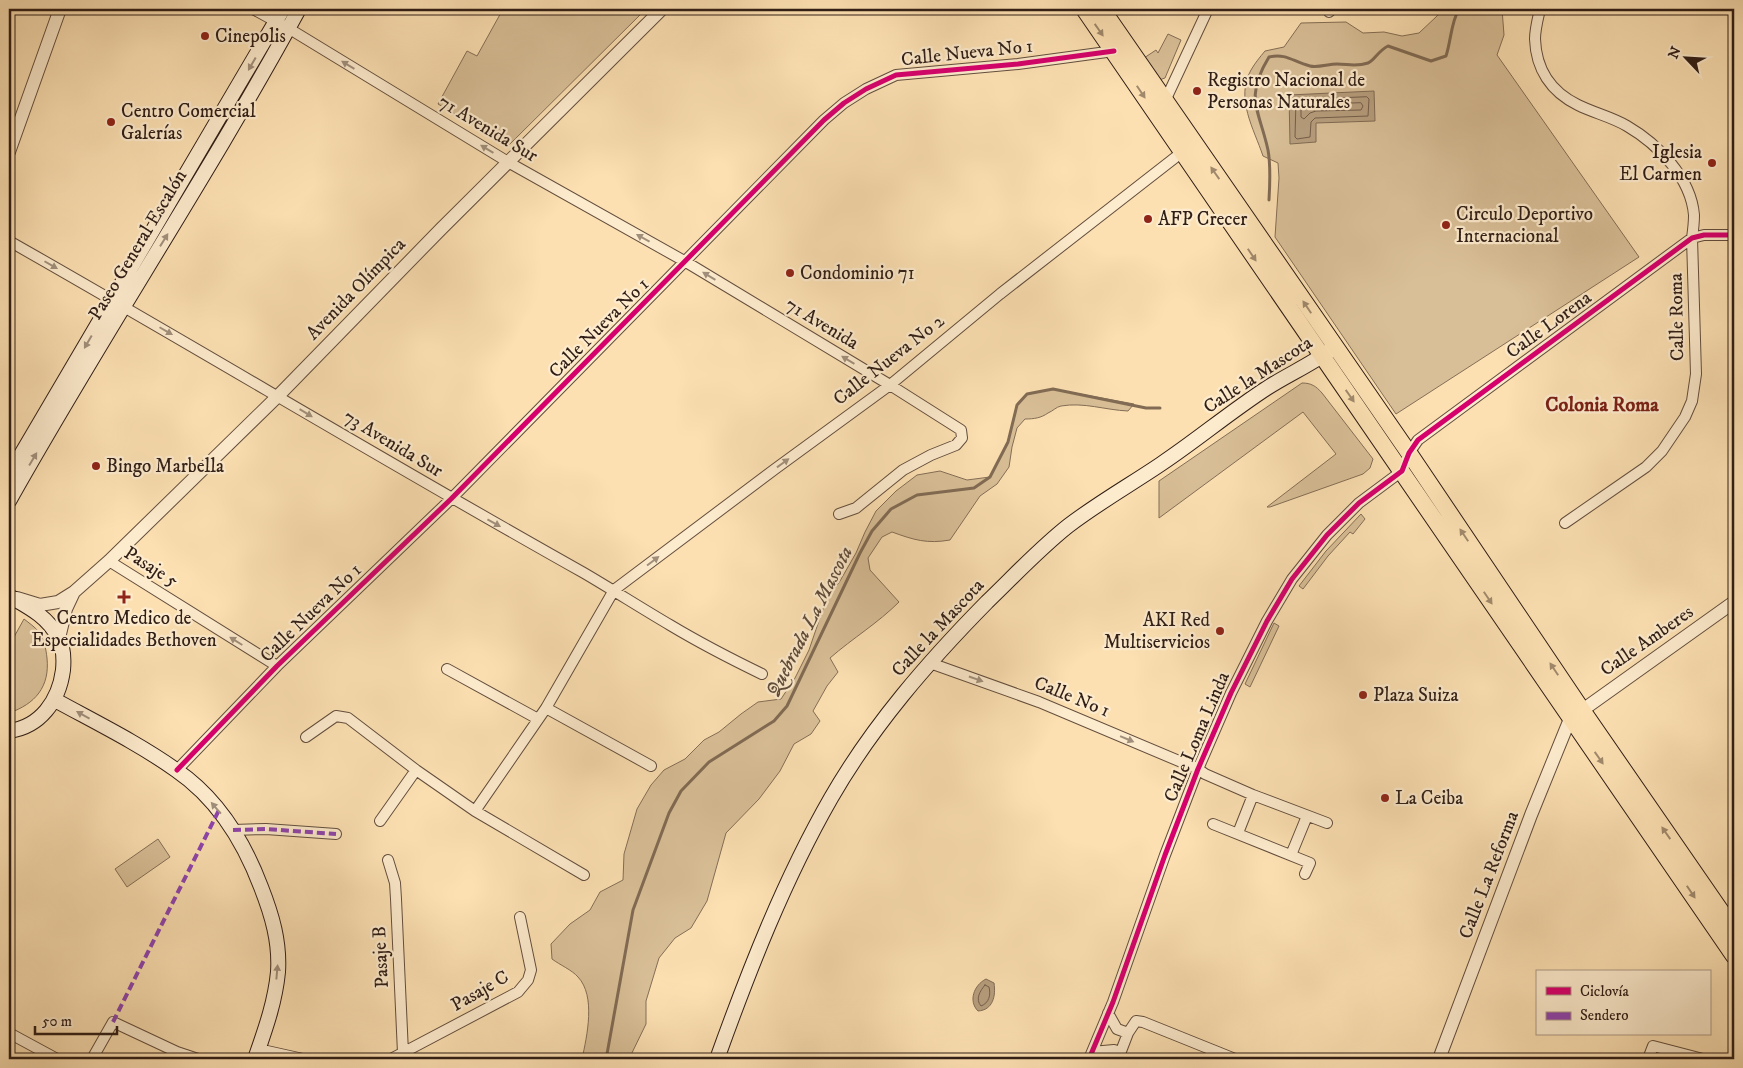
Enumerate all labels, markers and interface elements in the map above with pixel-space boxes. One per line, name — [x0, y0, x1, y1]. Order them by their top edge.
one-way arrow — [1094, 23, 1104, 37]
place label: Cinepolis — [215, 25, 286, 48]
marker: Cinepolis — [199, 30, 211, 42]
north arrow — [1660, 32, 1710, 82]
street label: Calle Nueva No 1 — [900, 35, 1034, 71]
text: N — [1665, 43, 1686, 62]
one-way arrow — [247, 58, 256, 71]
one-way arrow — [341, 60, 354, 69]
place label: Registro Nacional de Personas Naturales — [1207, 69, 1365, 114]
one-way arrow — [1136, 85, 1146, 99]
marker: Registro Nacional de Personas Naturales — [1191, 85, 1203, 97]
street label: 71 Avenida Sur — [434, 90, 542, 168]
place label: Centro Comercial Galerías — [121, 100, 256, 145]
marker: Centro Comercial Galerías — [105, 116, 117, 128]
place label: Iglesia El Carmen — [1619, 141, 1702, 186]
one-way arrow — [480, 145, 493, 154]
marker: Iglesia El Carmen — [1706, 157, 1718, 169]
street label: Paseo General Escalón — [84, 166, 192, 324]
one-way arrow — [1210, 167, 1220, 180]
place label: Circulo Deportivo Internacional — [1456, 203, 1593, 248]
place label: AFP Crecer — [1158, 208, 1247, 231]
marker: AFP Crecer — [1142, 213, 1154, 225]
marker: Circulo Deportivo Internacional — [1440, 219, 1452, 231]
one-way arrow — [160, 233, 169, 246]
street label: Avenida Olímpica — [301, 233, 411, 345]
one-way arrow — [636, 234, 650, 242]
one-way arrow — [1248, 248, 1257, 262]
one-way arrow — [45, 260, 58, 269]
place label: Condominio 71 — [800, 262, 915, 285]
marker: Condominio 71 — [784, 267, 796, 279]
one-way arrow — [702, 271, 715, 280]
street label: Calle Nueva No 1 — [544, 273, 654, 383]
street label: Calle Roma — [1665, 273, 1689, 361]
street label: Calle Lorena — [1502, 286, 1596, 364]
street label: 71 Avenida — [781, 293, 863, 355]
one-way arrow — [1302, 300, 1312, 314]
street label: Calle Nueva No 2 — [829, 309, 950, 410]
one-way arrow — [159, 327, 172, 336]
street label: Calle la Mascota — [1199, 331, 1317, 419]
one-way arrow — [84, 335, 92, 350]
one-way arrow — [842, 355, 855, 364]
one-way arrow — [1345, 390, 1355, 403]
district label: Colonia Roma — [1545, 393, 1659, 418]
street label: 73 Avenida Sur — [339, 405, 447, 483]
one-way arrow — [300, 409, 313, 418]
one-way arrow — [29, 452, 38, 465]
place label: Bingo Marbella — [106, 455, 224, 478]
one-way arrow — [776, 458, 790, 468]
marker: Bingo Marbella — [90, 460, 102, 472]
one-way arrow — [486, 519, 501, 527]
one-way arrow — [1459, 528, 1469, 541]
street label: Pasaje 5 — [120, 541, 183, 593]
water label: Quebrada La Mascota — [761, 542, 859, 702]
one-way arrow — [646, 556, 660, 566]
street label: Calle Nueva No 1 — [255, 559, 367, 667]
street label: Calle la Mascota — [887, 574, 989, 682]
marker: Centro Medico de Especialidades Bethoven — [117, 590, 131, 604]
one-way arrow — [1484, 591, 1493, 605]
street label: Calle Amberes — [1596, 601, 1698, 681]
place label: Centro Medico de Especialidades Bethoven — [31, 607, 217, 652]
place label: AKI Red Multiservicios — [1104, 609, 1211, 654]
marker: AKI Red Multiservicios — [1214, 625, 1226, 637]
one-way arrow — [229, 636, 242, 645]
one-way arrow — [1550, 663, 1559, 676]
street label: Calle Loma Linda — [1159, 668, 1235, 806]
street label: Calle No 1 — [1031, 671, 1113, 723]
one-way arrow — [968, 676, 983, 683]
place label: Plaza Suiza — [1373, 684, 1458, 707]
marker: Plaza Suiza — [1357, 689, 1369, 701]
one-way arrow — [77, 711, 90, 720]
one-way arrow — [1120, 735, 1135, 743]
one-way arrow — [1594, 751, 1604, 765]
place label: La Ceiba — [1395, 787, 1463, 810]
marker: La Ceiba — [1379, 792, 1391, 804]
one-way arrow — [210, 802, 222, 814]
street label: Calle La Reforma — [1454, 808, 1524, 942]
one-way arrow — [1661, 826, 1671, 839]
one-way arrow — [1686, 885, 1696, 899]
street label: Pasaje B — [368, 925, 394, 989]
one-way arrow — [274, 964, 282, 980]
street label: Pasaje C — [447, 965, 513, 1017]
legend — [1536, 970, 1710, 1036]
text: Ciclovía — [1580, 982, 1629, 1001]
scale bar — [35, 1003, 118, 1035]
text: Sendero — [1580, 1006, 1628, 1025]
text: 50 m — [42, 1012, 72, 1031]

